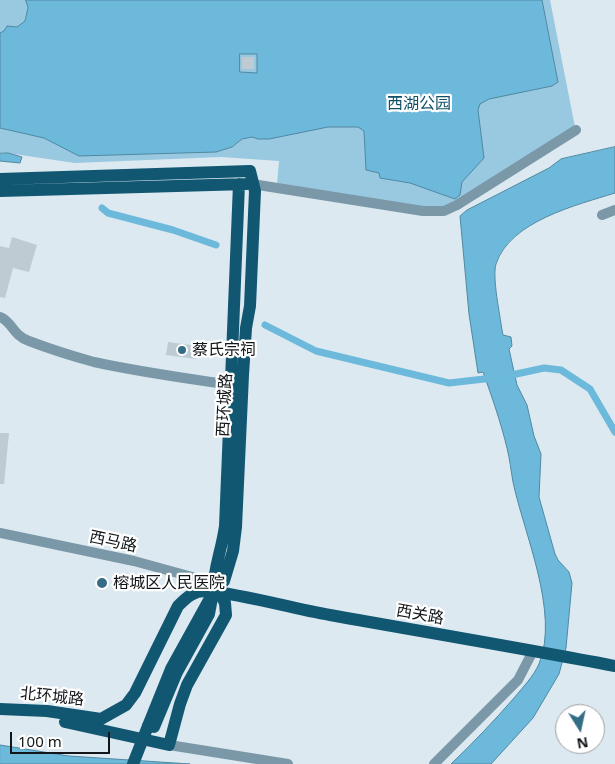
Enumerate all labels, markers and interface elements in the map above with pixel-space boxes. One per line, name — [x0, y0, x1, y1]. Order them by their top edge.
park label: 西湖公园 — [387, 94, 451, 114]
place label: 蔡氏宗祠 — [192, 340, 256, 360]
marker: 蔡氏宗祠 — [176, 344, 188, 356]
street label: 西环城路 — [214, 373, 236, 437]
street label: 西马路 — [88, 528, 138, 556]
place label: 榕城区人民医院 — [113, 573, 225, 593]
marker: 榕城区人民医院 — [95, 576, 109, 590]
street label: 西关路 — [395, 601, 445, 629]
street label: 北环城路 — [19, 684, 85, 710]
north arrow — [555, 704, 605, 754]
scale bar — [12, 722, 112, 754]
text: 100 m — [18, 731, 62, 751]
text: N — [575, 733, 590, 754]

